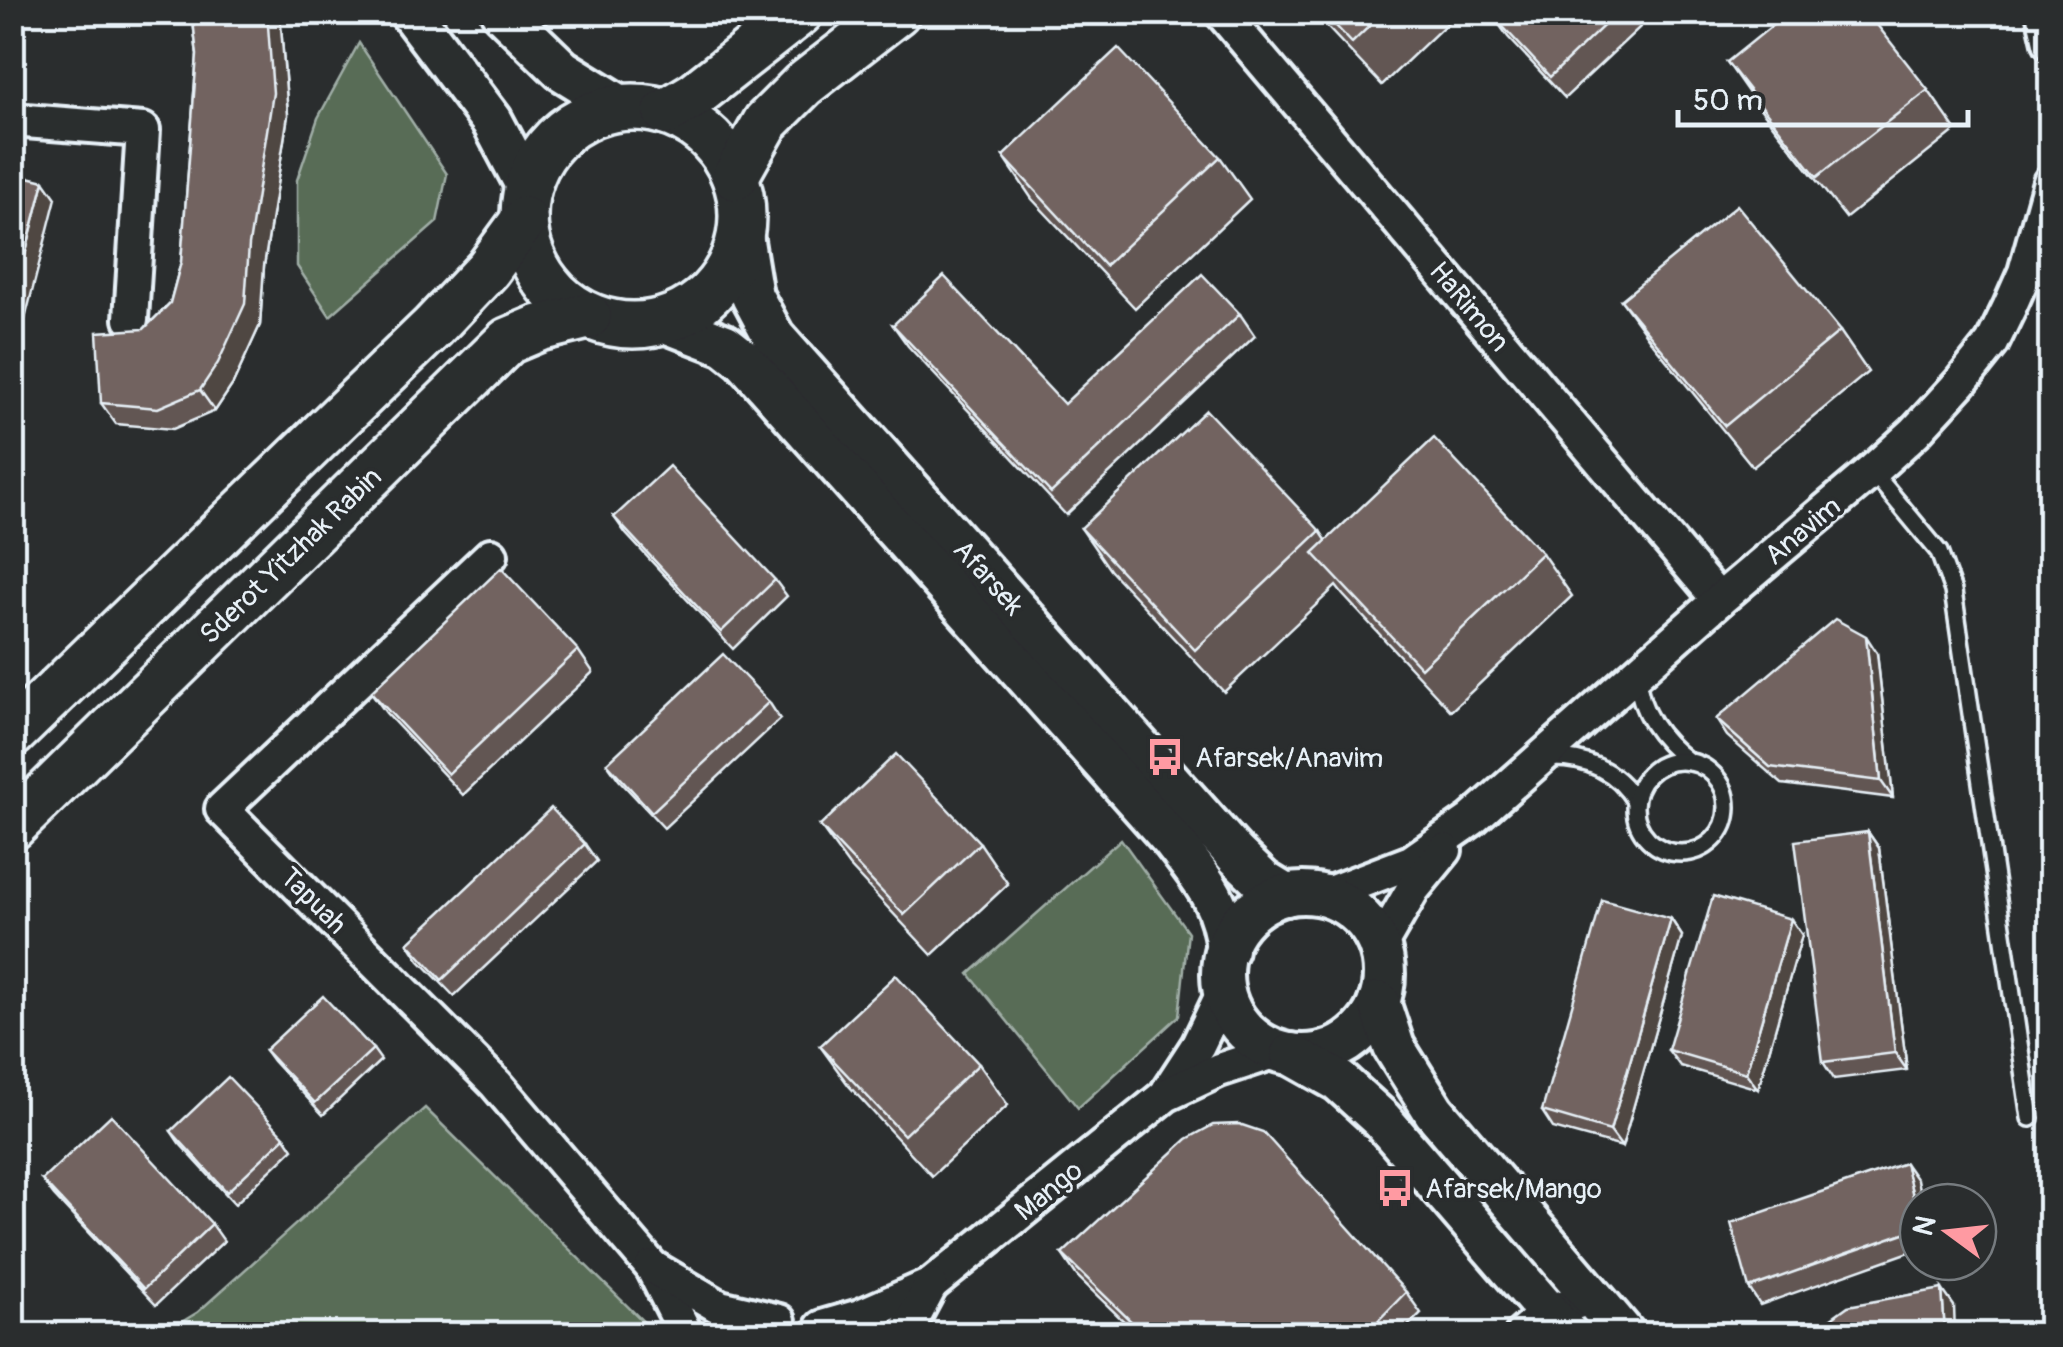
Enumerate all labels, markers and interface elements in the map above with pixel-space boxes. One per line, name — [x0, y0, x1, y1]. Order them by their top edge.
scale bar — [1678, 65, 1968, 127]
text: 50 m — [1693, 82, 1763, 119]
street label: HaRimon — [1421, 255, 1517, 359]
street label: Sderot Yitzhak Rabin — [193, 460, 390, 652]
street label: Anavim — [1758, 489, 1848, 573]
street label: Afarsek — [945, 533, 1031, 623]
bus stop icon: Afarsek/Anavim — [1144, 736, 1186, 778]
place label: Afarsek/Anavim — [1195, 741, 1383, 776]
street label: Tapuah — [272, 860, 354, 942]
street label: Mango — [1008, 1153, 1090, 1229]
bus stop icon: Afarsek/Mango — [1374, 1167, 1416, 1209]
place label: Afarsek/Mango — [1425, 1172, 1602, 1207]
north arrow — [1898, 1182, 1998, 1282]
text: N — [1906, 1212, 1945, 1240]

